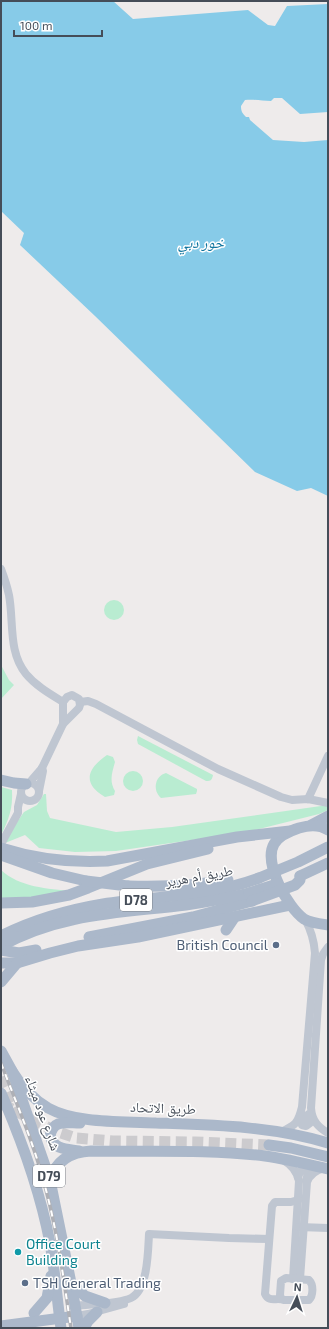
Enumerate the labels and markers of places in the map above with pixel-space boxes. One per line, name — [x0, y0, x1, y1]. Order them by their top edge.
place label: British Council — [177, 936, 269, 953]
marker: British Council — [271, 940, 281, 950]
place label: Office Court Building — [26, 1235, 101, 1268]
marker: Office Court Building — [13, 1247, 23, 1257]
place label: TSH General Trading — [33, 1274, 161, 1291]
marker: TSH General Trading — [20, 1278, 30, 1288]

